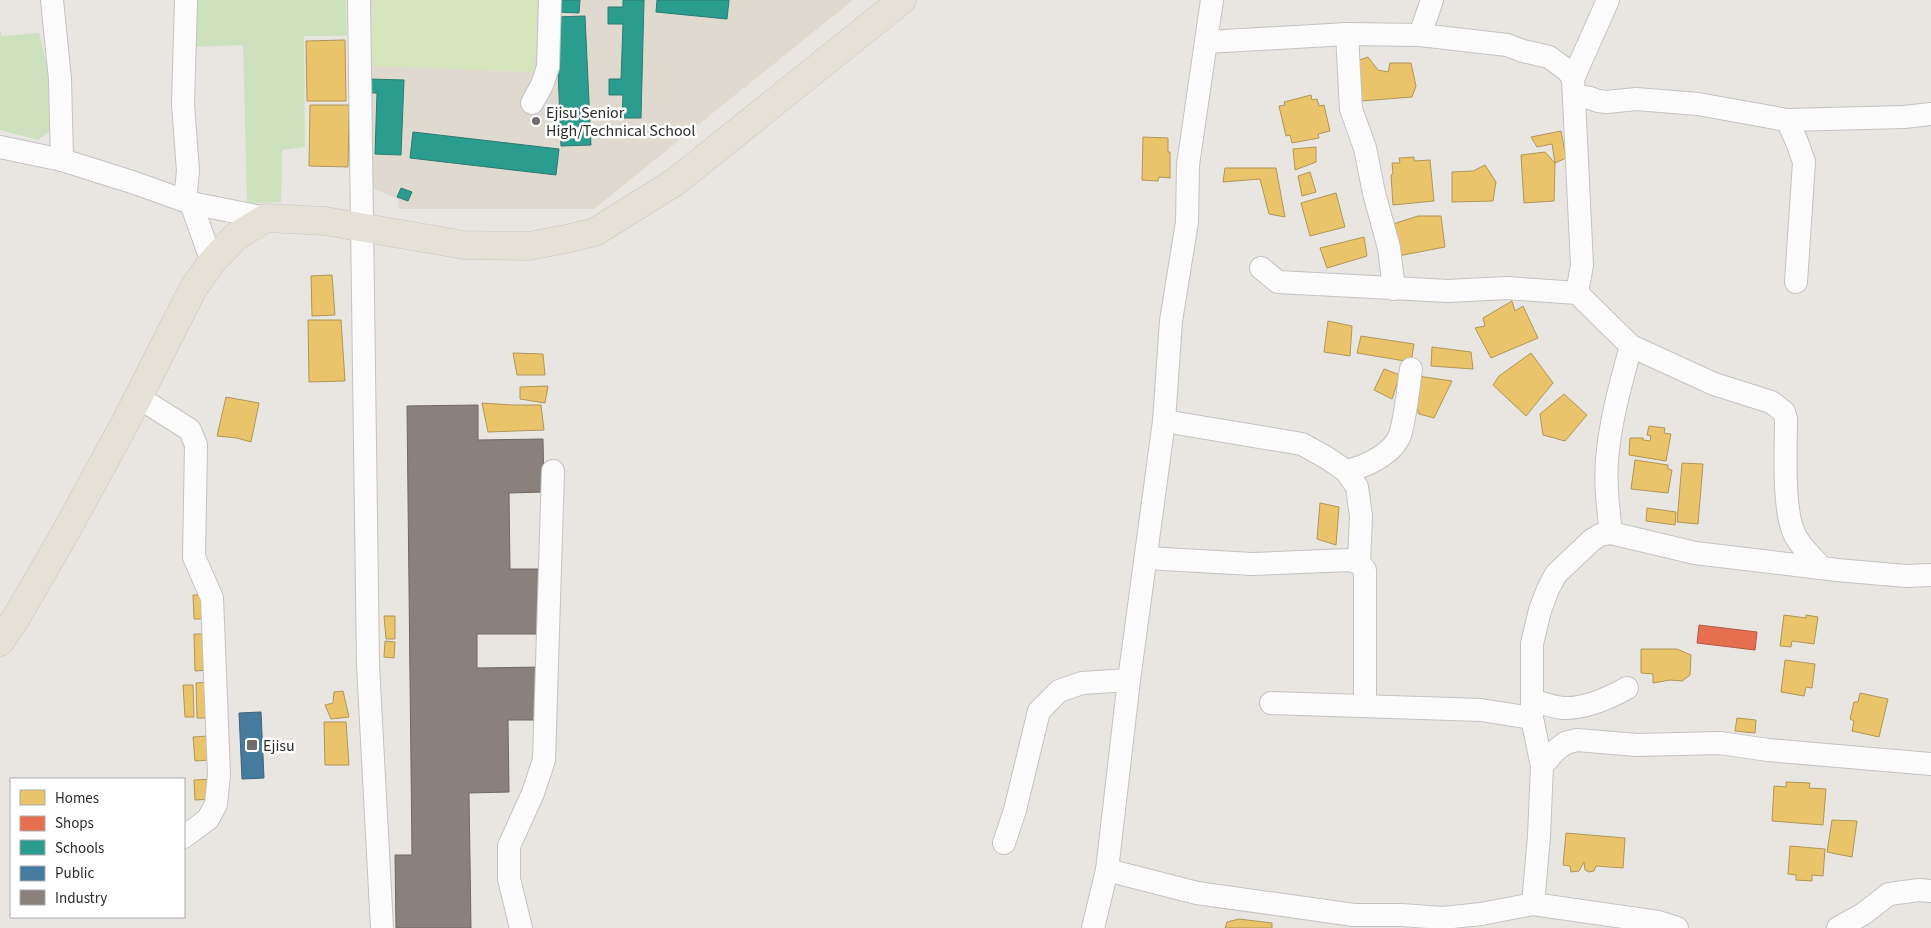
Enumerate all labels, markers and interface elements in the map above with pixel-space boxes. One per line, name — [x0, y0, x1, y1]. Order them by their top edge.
place label: Ejisu Senior High/Technical School — [546, 102, 695, 142]
marker: Ejisu Senior High/Technical School — [530, 115, 542, 127]
place label: Ejisu — [263, 735, 295, 757]
marker: Ejisu — [245, 738, 259, 752]
legend — [10, 778, 185, 918]
text: Homes — [55, 788, 99, 809]
text: Shops — [55, 813, 94, 834]
text: Schools — [55, 838, 104, 859]
text: Public — [55, 863, 94, 884]
text: Industry — [55, 888, 107, 909]

